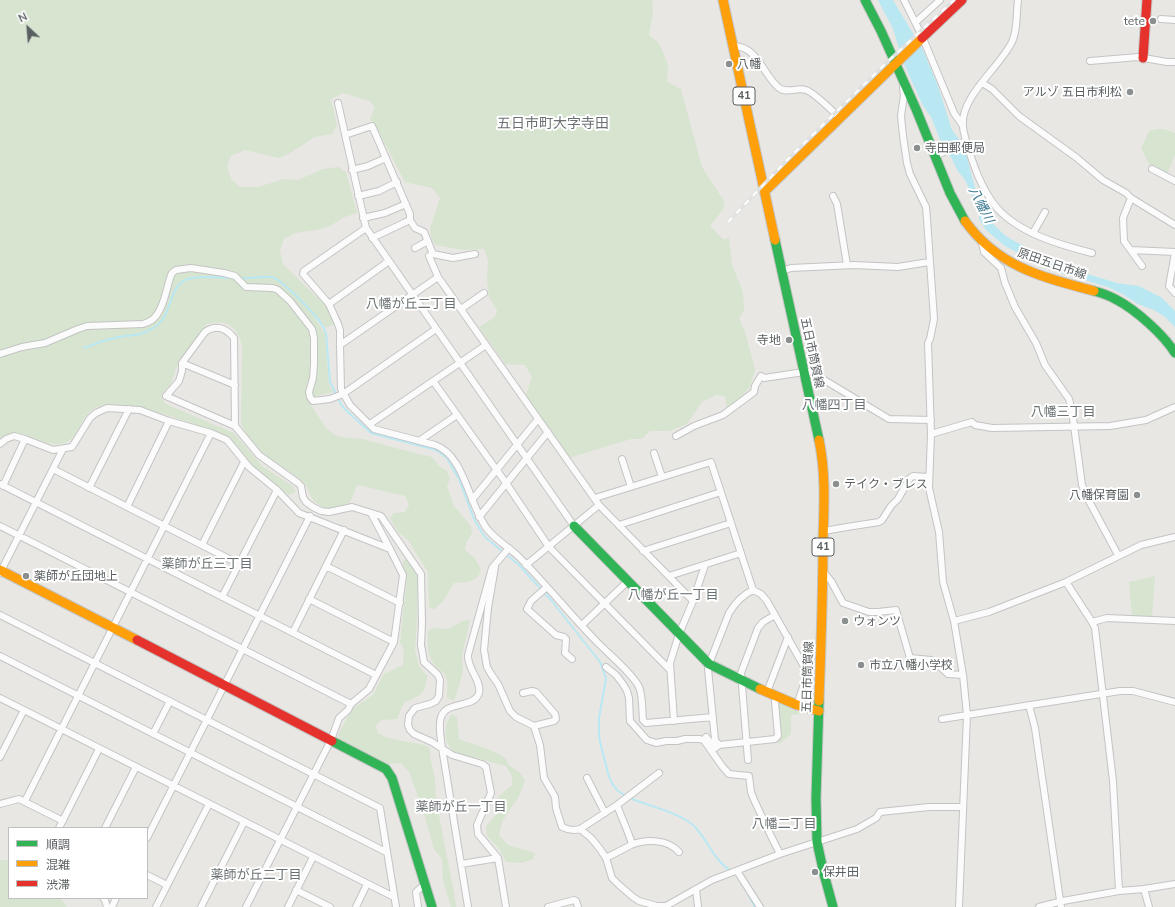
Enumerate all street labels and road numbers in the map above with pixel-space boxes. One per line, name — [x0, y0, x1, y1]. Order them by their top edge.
road number: 41 — [733, 87, 755, 105]
street label: 原田五日市線 — [1016, 245, 1088, 283]
street label: 五日市筒賀線 — [797, 316, 827, 390]
road number: 41 — [812, 538, 834, 556]
street label: 五日市筒賀線 — [800, 641, 816, 713]

